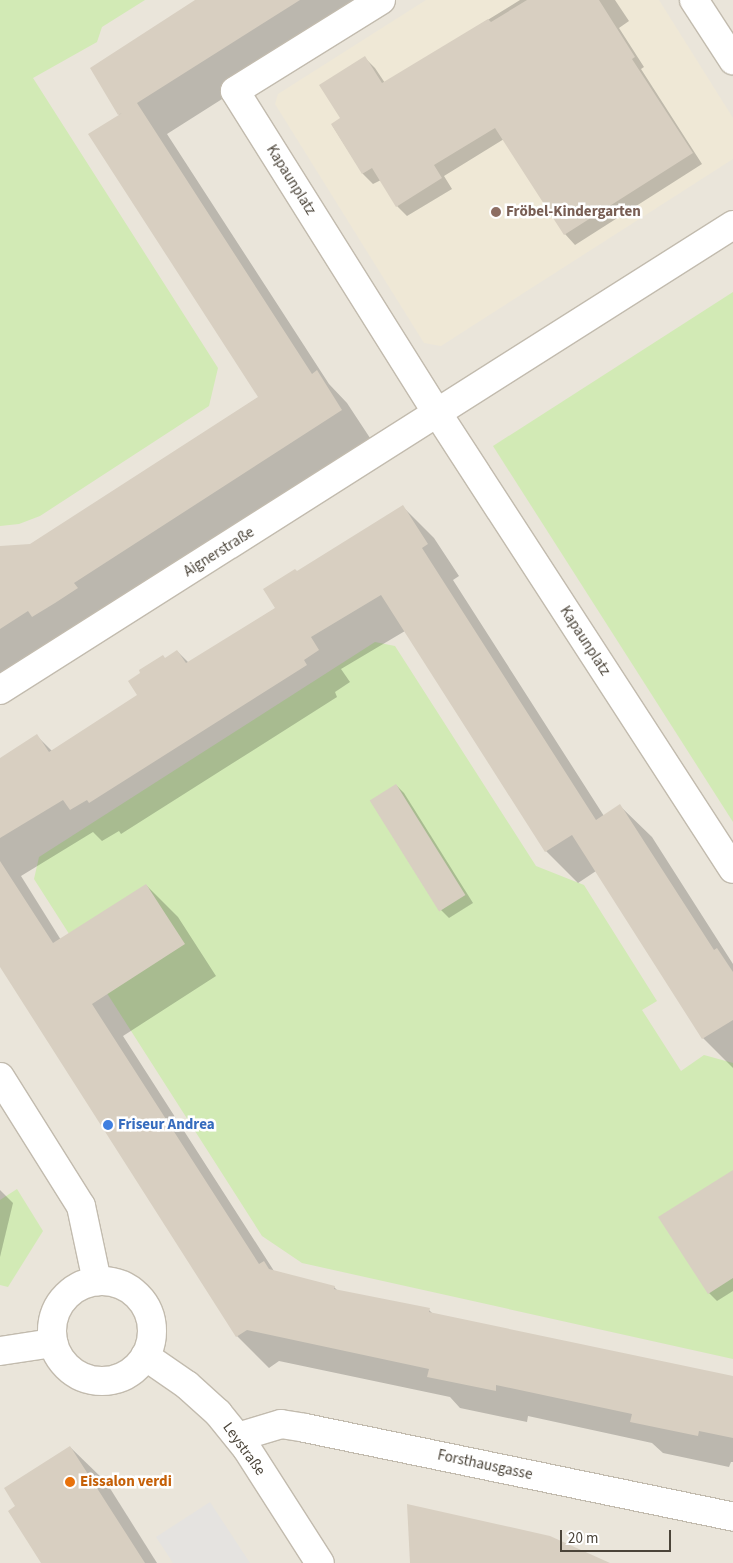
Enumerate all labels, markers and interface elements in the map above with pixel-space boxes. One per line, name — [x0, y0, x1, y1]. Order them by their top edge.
street label: Kapaunplatz — [262, 142, 320, 218]
place label: Fröbel-Kindergarten — [506, 203, 641, 221]
marker: Fröbel-Kindergarten — [490, 206, 502, 218]
street label: Aignerstraße — [180, 523, 258, 581]
street label: Kapaunplatz — [556, 603, 614, 679]
place label: Friseur Andrea — [118, 1116, 215, 1134]
marker: Friseur Andrea — [102, 1119, 114, 1131]
street label: Leystraße — [219, 1419, 269, 1479]
street label: Forsthausgasse — [436, 1446, 534, 1484]
place label: Eissalon verdi — [80, 1473, 172, 1491]
marker: Eissalon verdi — [64, 1476, 76, 1488]
scale bar — [563, 1520, 674, 1552]
text: 20 m — [568, 1528, 598, 1549]

